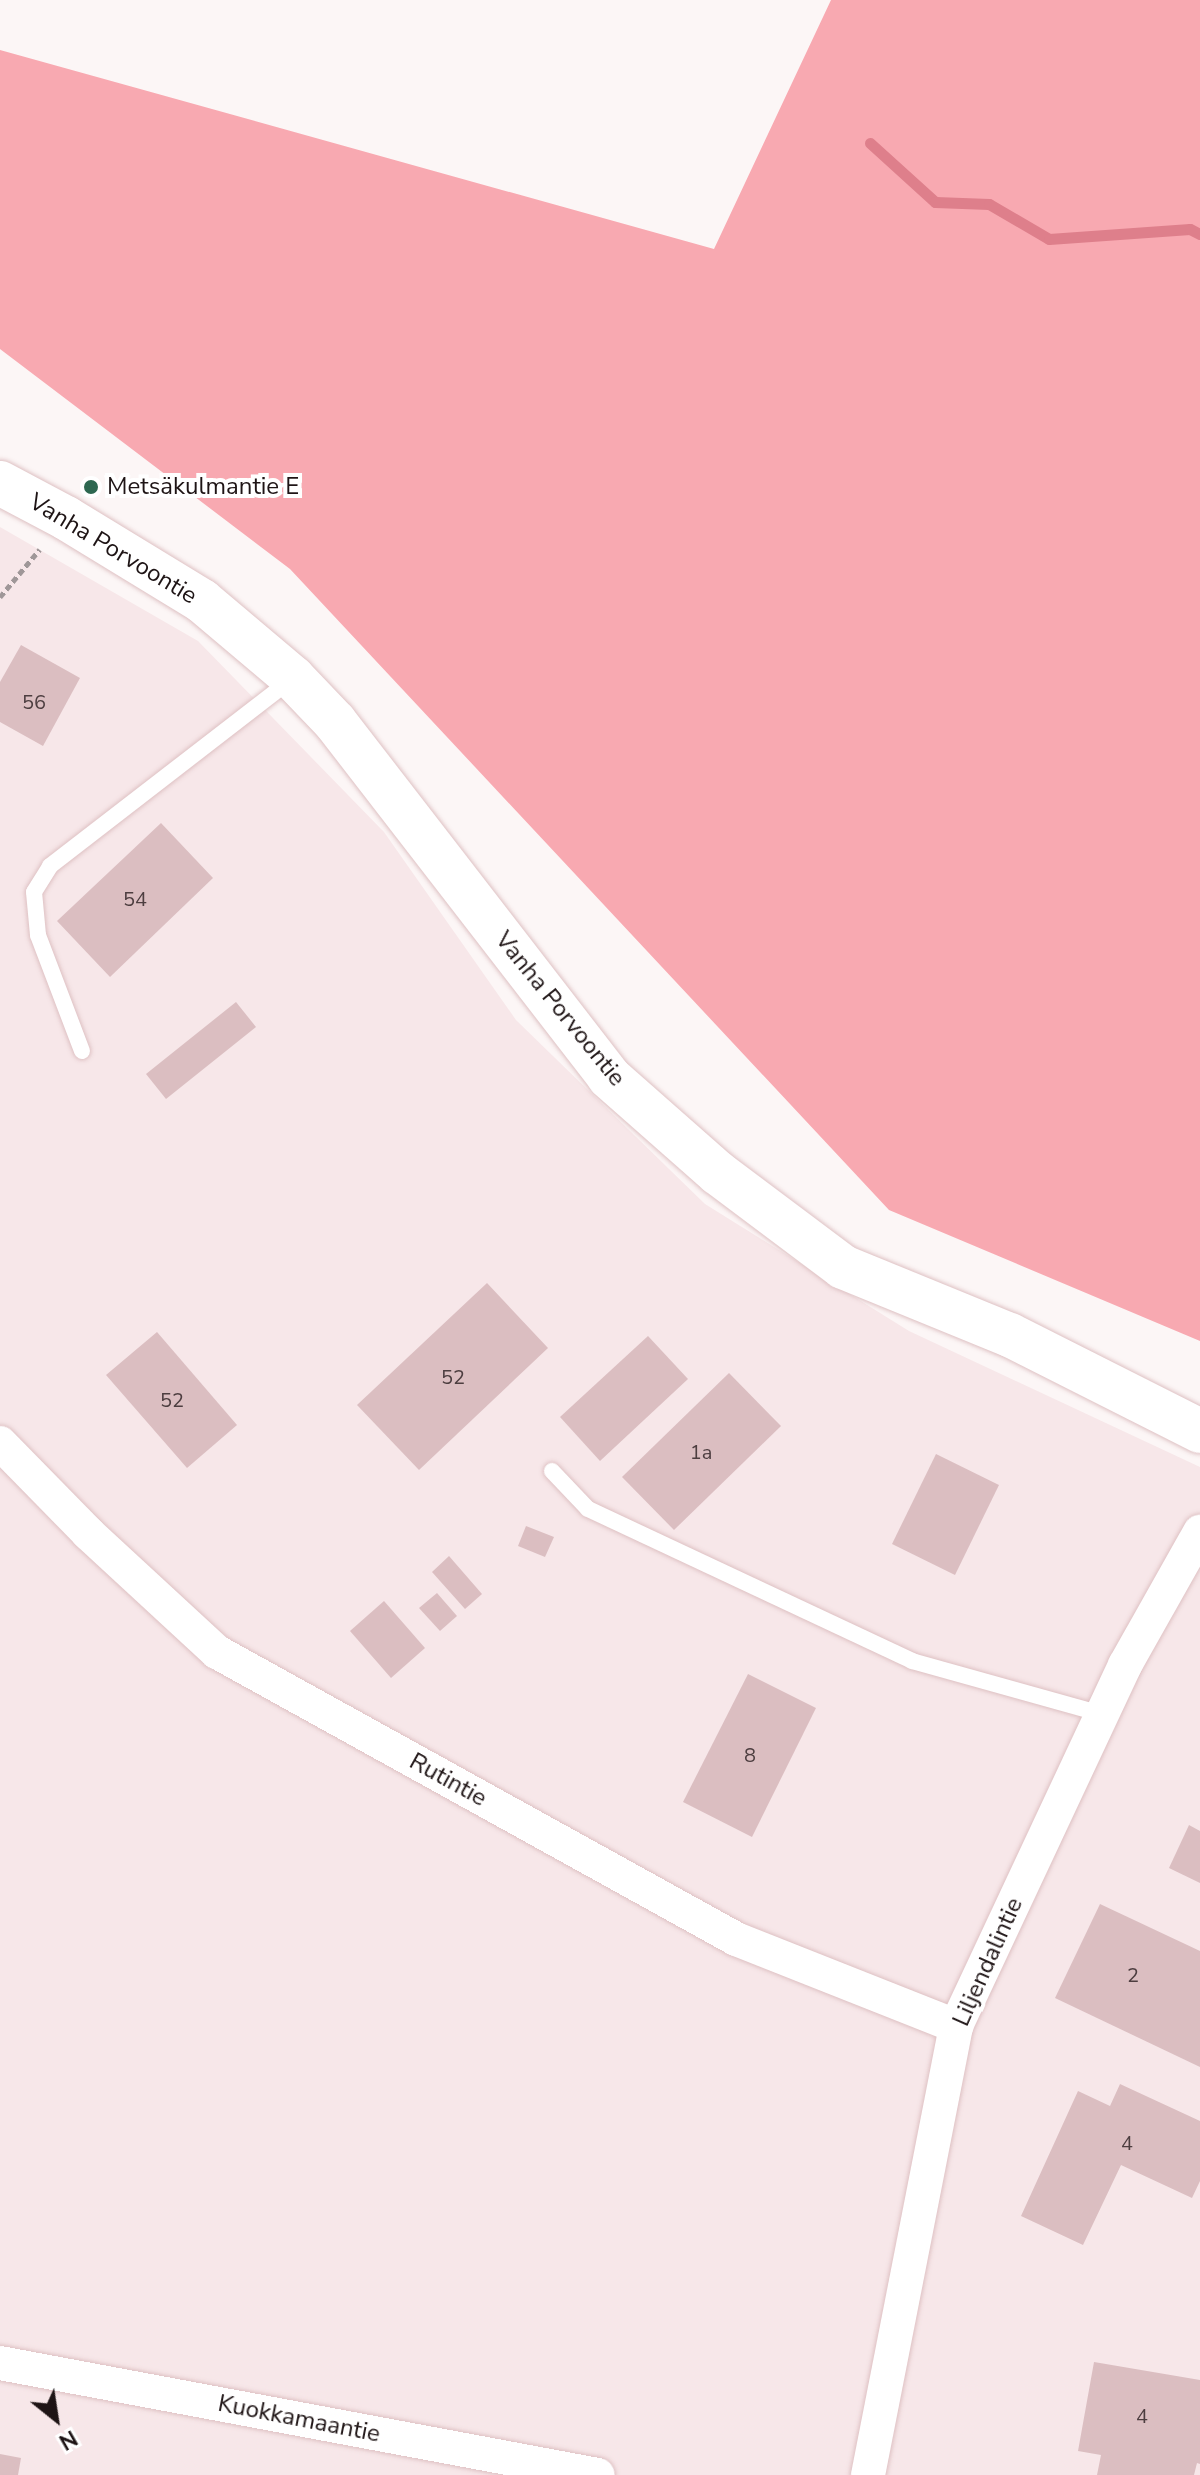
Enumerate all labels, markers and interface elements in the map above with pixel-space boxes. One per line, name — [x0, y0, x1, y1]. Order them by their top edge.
place label: Metsäkulmantie E — [107, 473, 299, 501]
marker: Metsäkulmantie E — [82, 478, 100, 496]
street label: Vanha Porvoontie — [24, 488, 202, 610]
house number: 56 — [22, 690, 46, 714]
house number: 54 — [123, 887, 147, 911]
street label: Vanha Porvoontie — [489, 926, 631, 1092]
house number: 52 — [441, 1365, 465, 1389]
house number: 52 — [160, 1388, 184, 1412]
house number: 1a — [690, 1440, 712, 1464]
house number: 8 — [744, 1743, 756, 1767]
street label: Rutintie — [404, 1747, 492, 1813]
street label: Liljendalintie — [947, 1893, 1029, 2031]
house number: 2 — [1127, 1963, 1139, 1987]
house number: 4 — [1121, 2131, 1133, 2155]
north arrow — [16, 2379, 96, 2459]
street label: Kuokkamaantie — [216, 2389, 382, 2449]
house number: 4 — [1136, 2404, 1148, 2428]
text: N — [53, 2423, 83, 2457]

